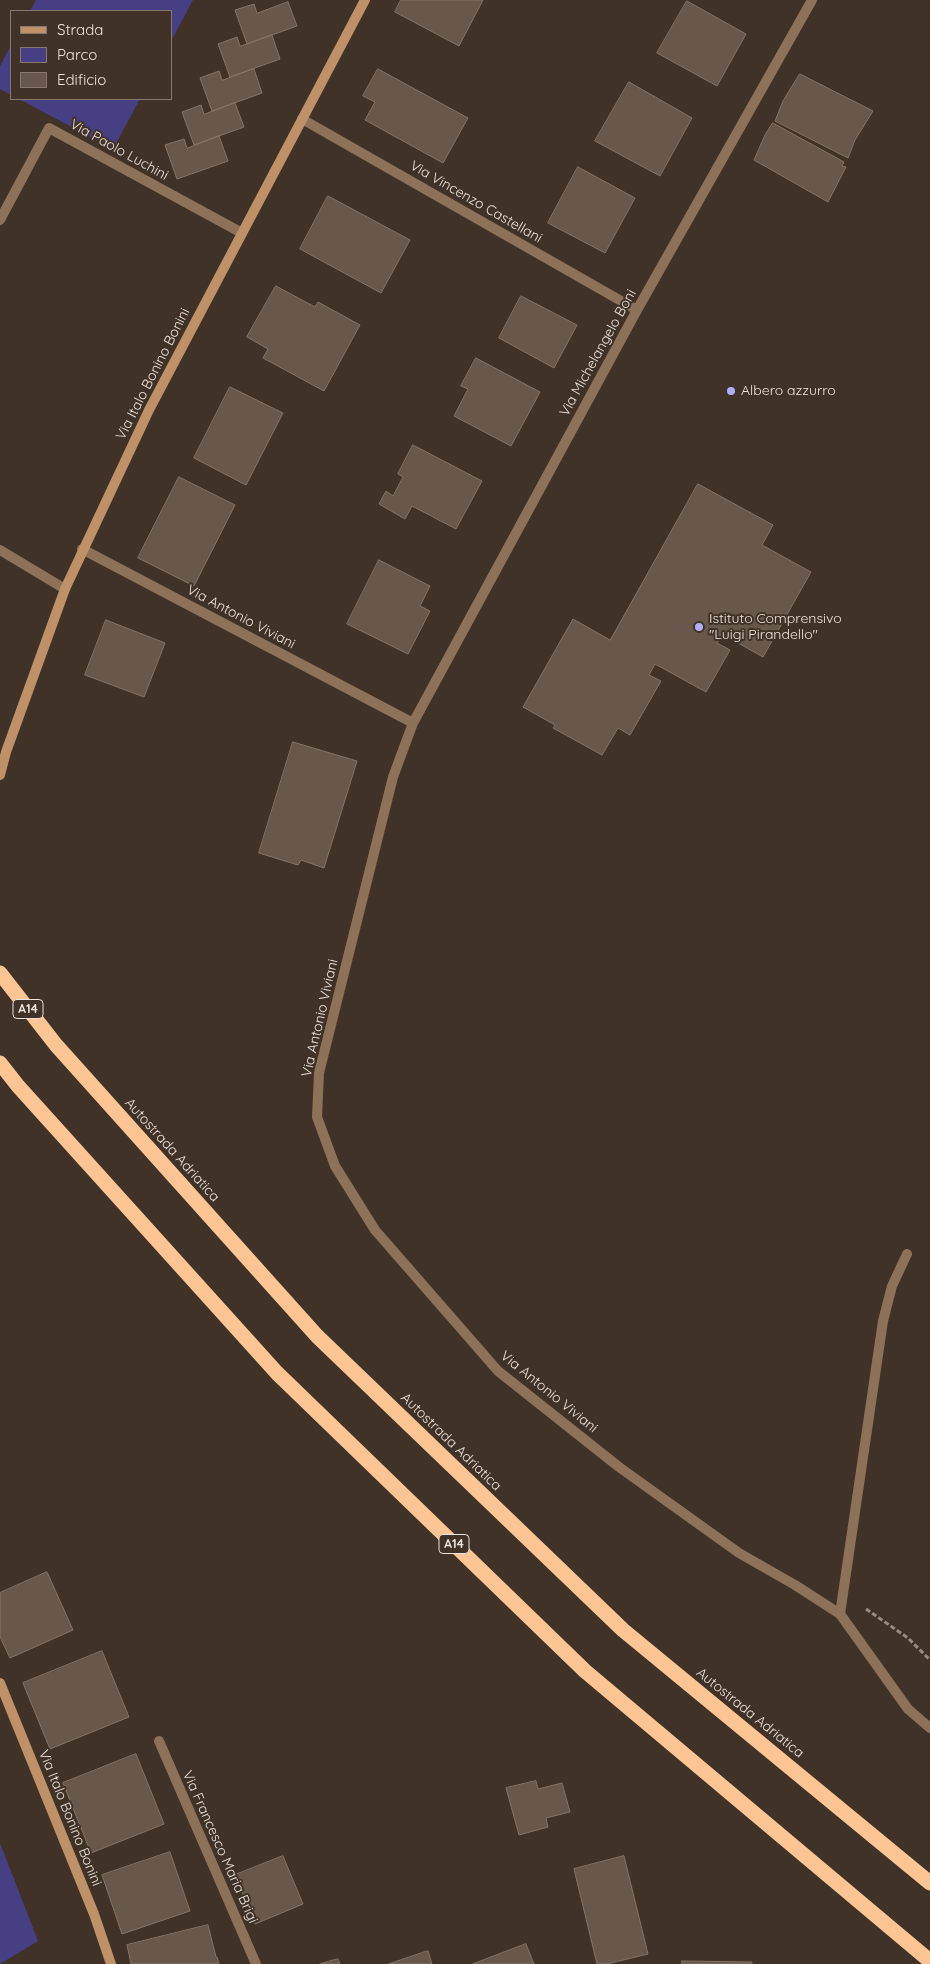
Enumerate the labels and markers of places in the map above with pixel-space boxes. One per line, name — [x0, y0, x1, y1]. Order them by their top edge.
place label: Albero azzurro — [741, 383, 836, 399]
marker: Albero azzurro — [725, 385, 737, 397]
place label: Istituto Comprensivo "Luigi Pirandello" — [709, 611, 842, 644]
marker: Istituto Comprensivo "Luigi Pirandello" — [693, 621, 705, 633]

